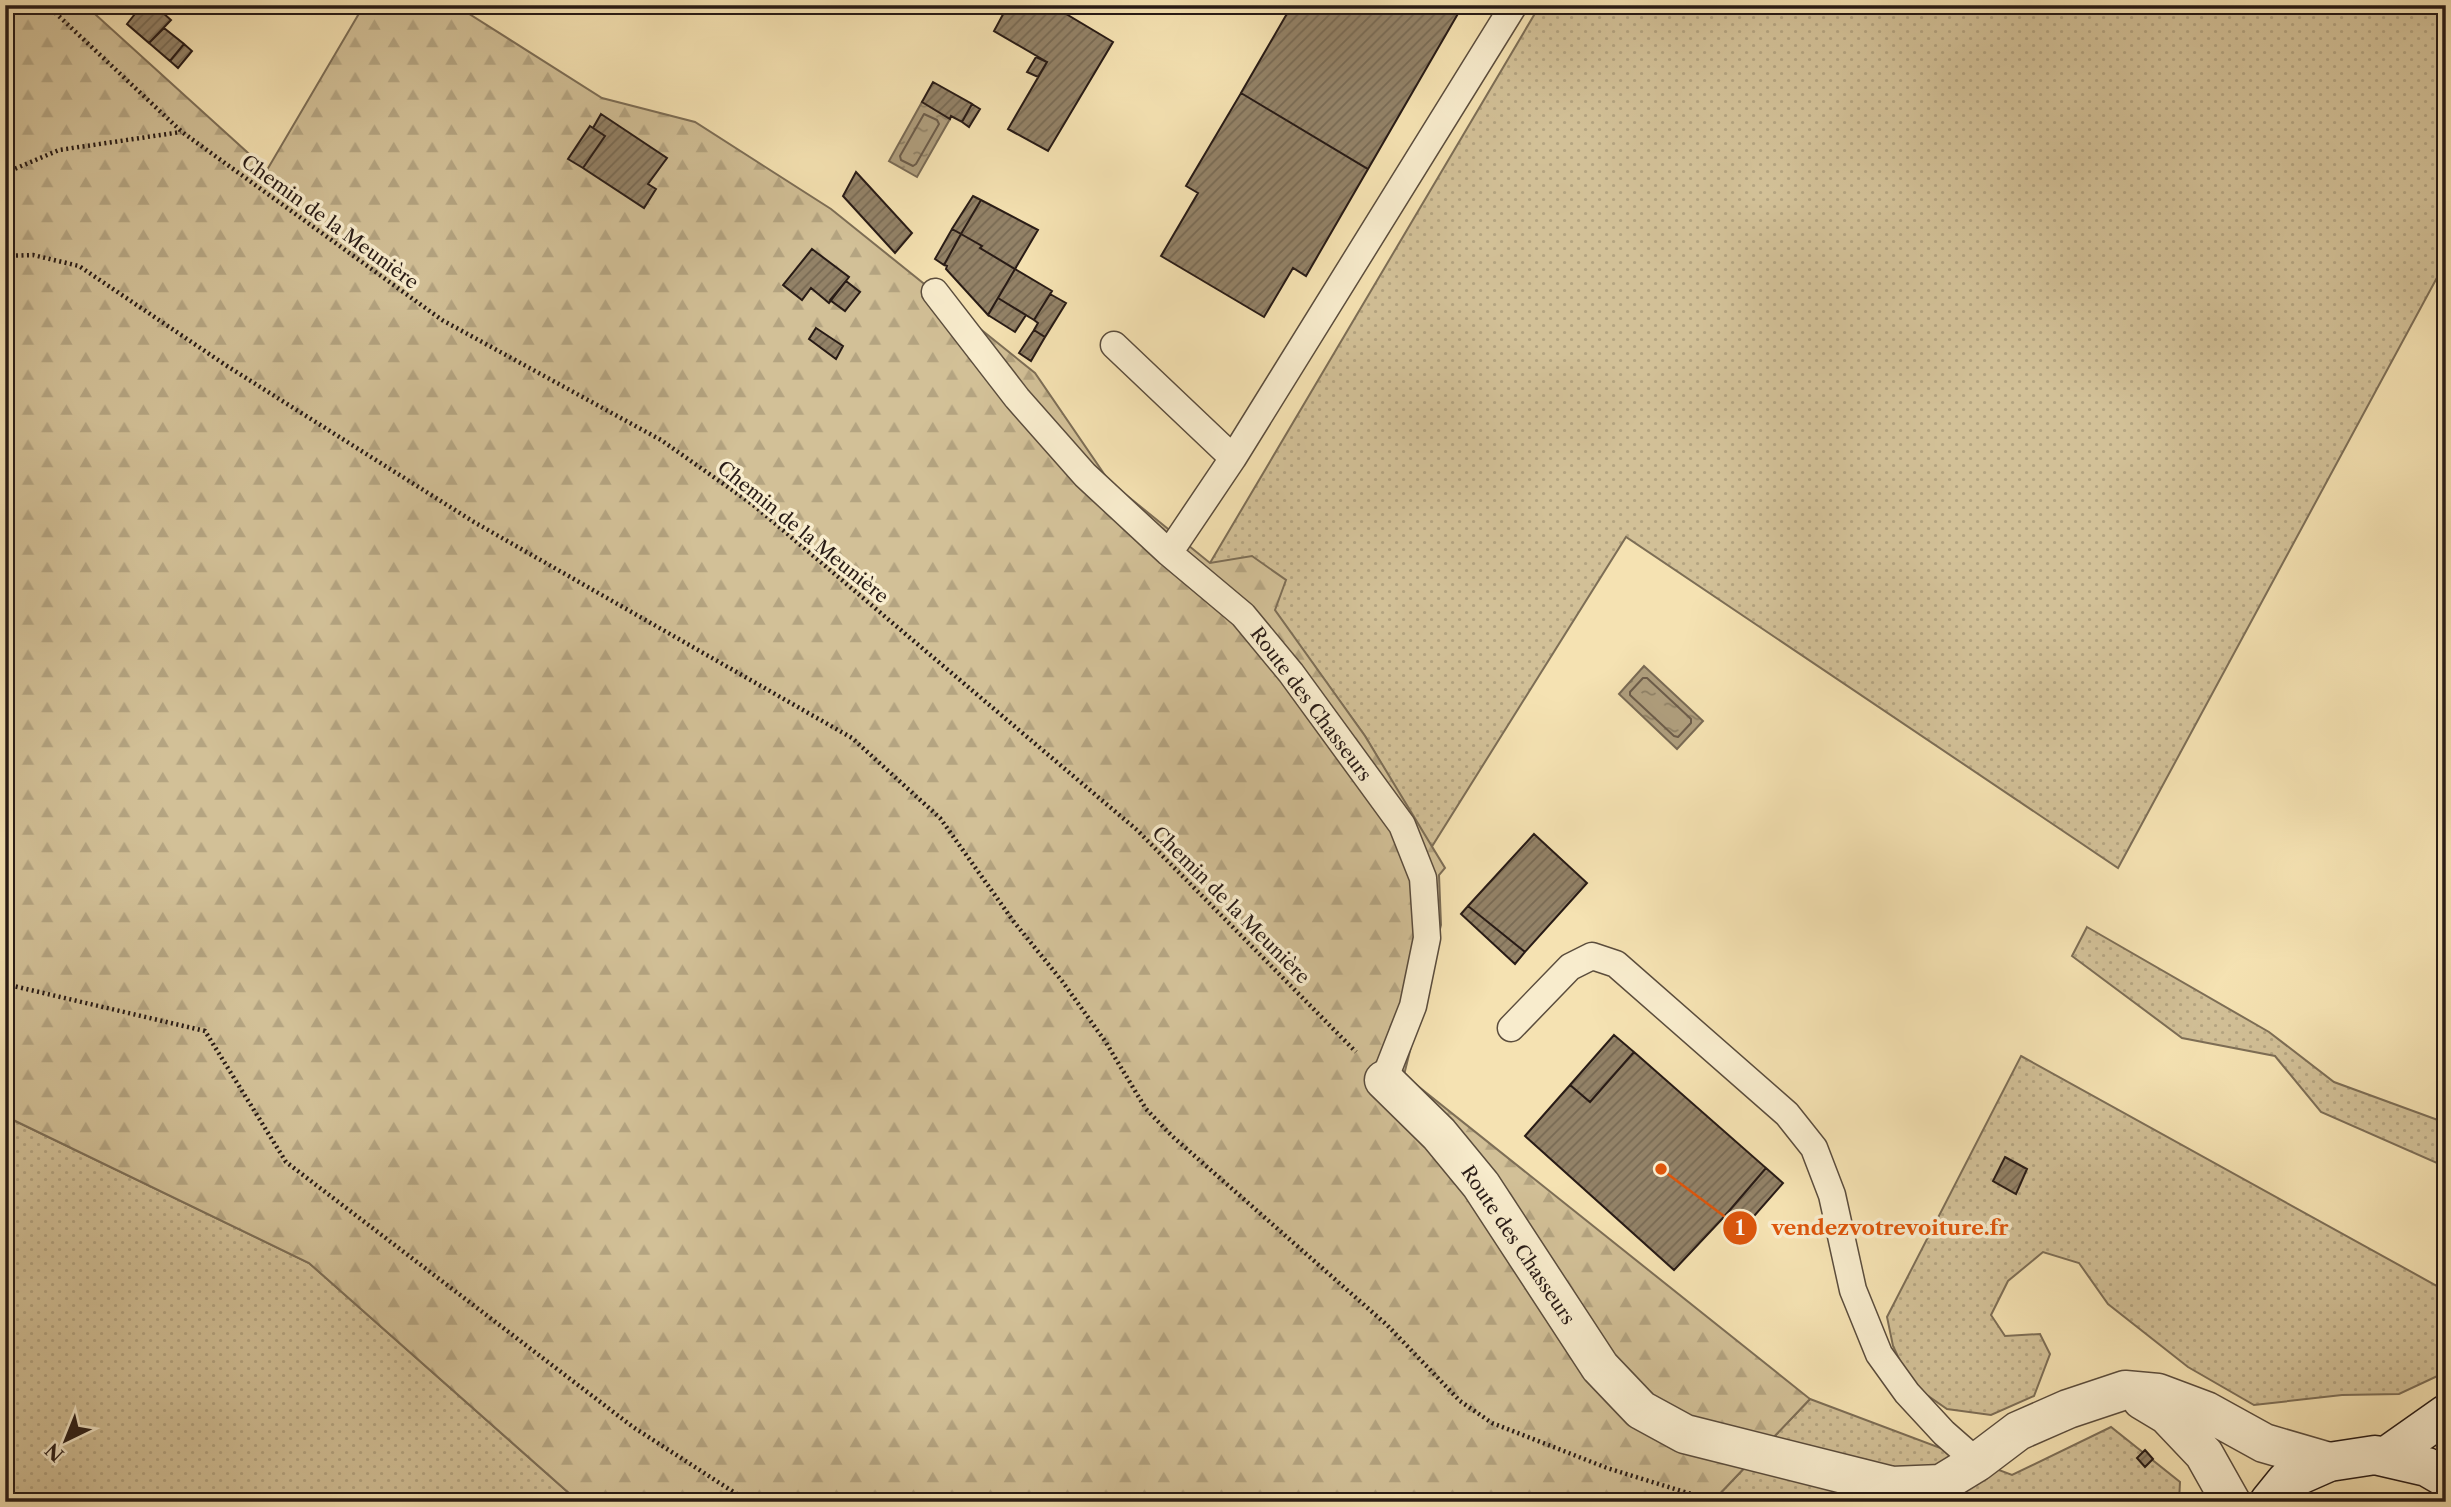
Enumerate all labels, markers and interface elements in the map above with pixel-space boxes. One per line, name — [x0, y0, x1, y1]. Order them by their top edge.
street label: Chemin de la Meunière — [237, 150, 423, 294]
street label: Chemin de la Meunière — [713, 456, 893, 608]
street label: Route des Chasseurs — [1246, 622, 1376, 786]
street label: Chemin de la Meunière — [1147, 821, 1315, 989]
street label: Route des Chasseurs — [1456, 1161, 1580, 1329]
callout: vendezvotrevoiture.fr — [1723, 1207, 2023, 1249]
text: 1 — [1735, 1215, 1745, 1240]
text: vendezvotrevoiture.fr — [1770, 1215, 2009, 1240]
north arrow — [32, 1406, 102, 1476]
text: N — [41, 1438, 69, 1466]

